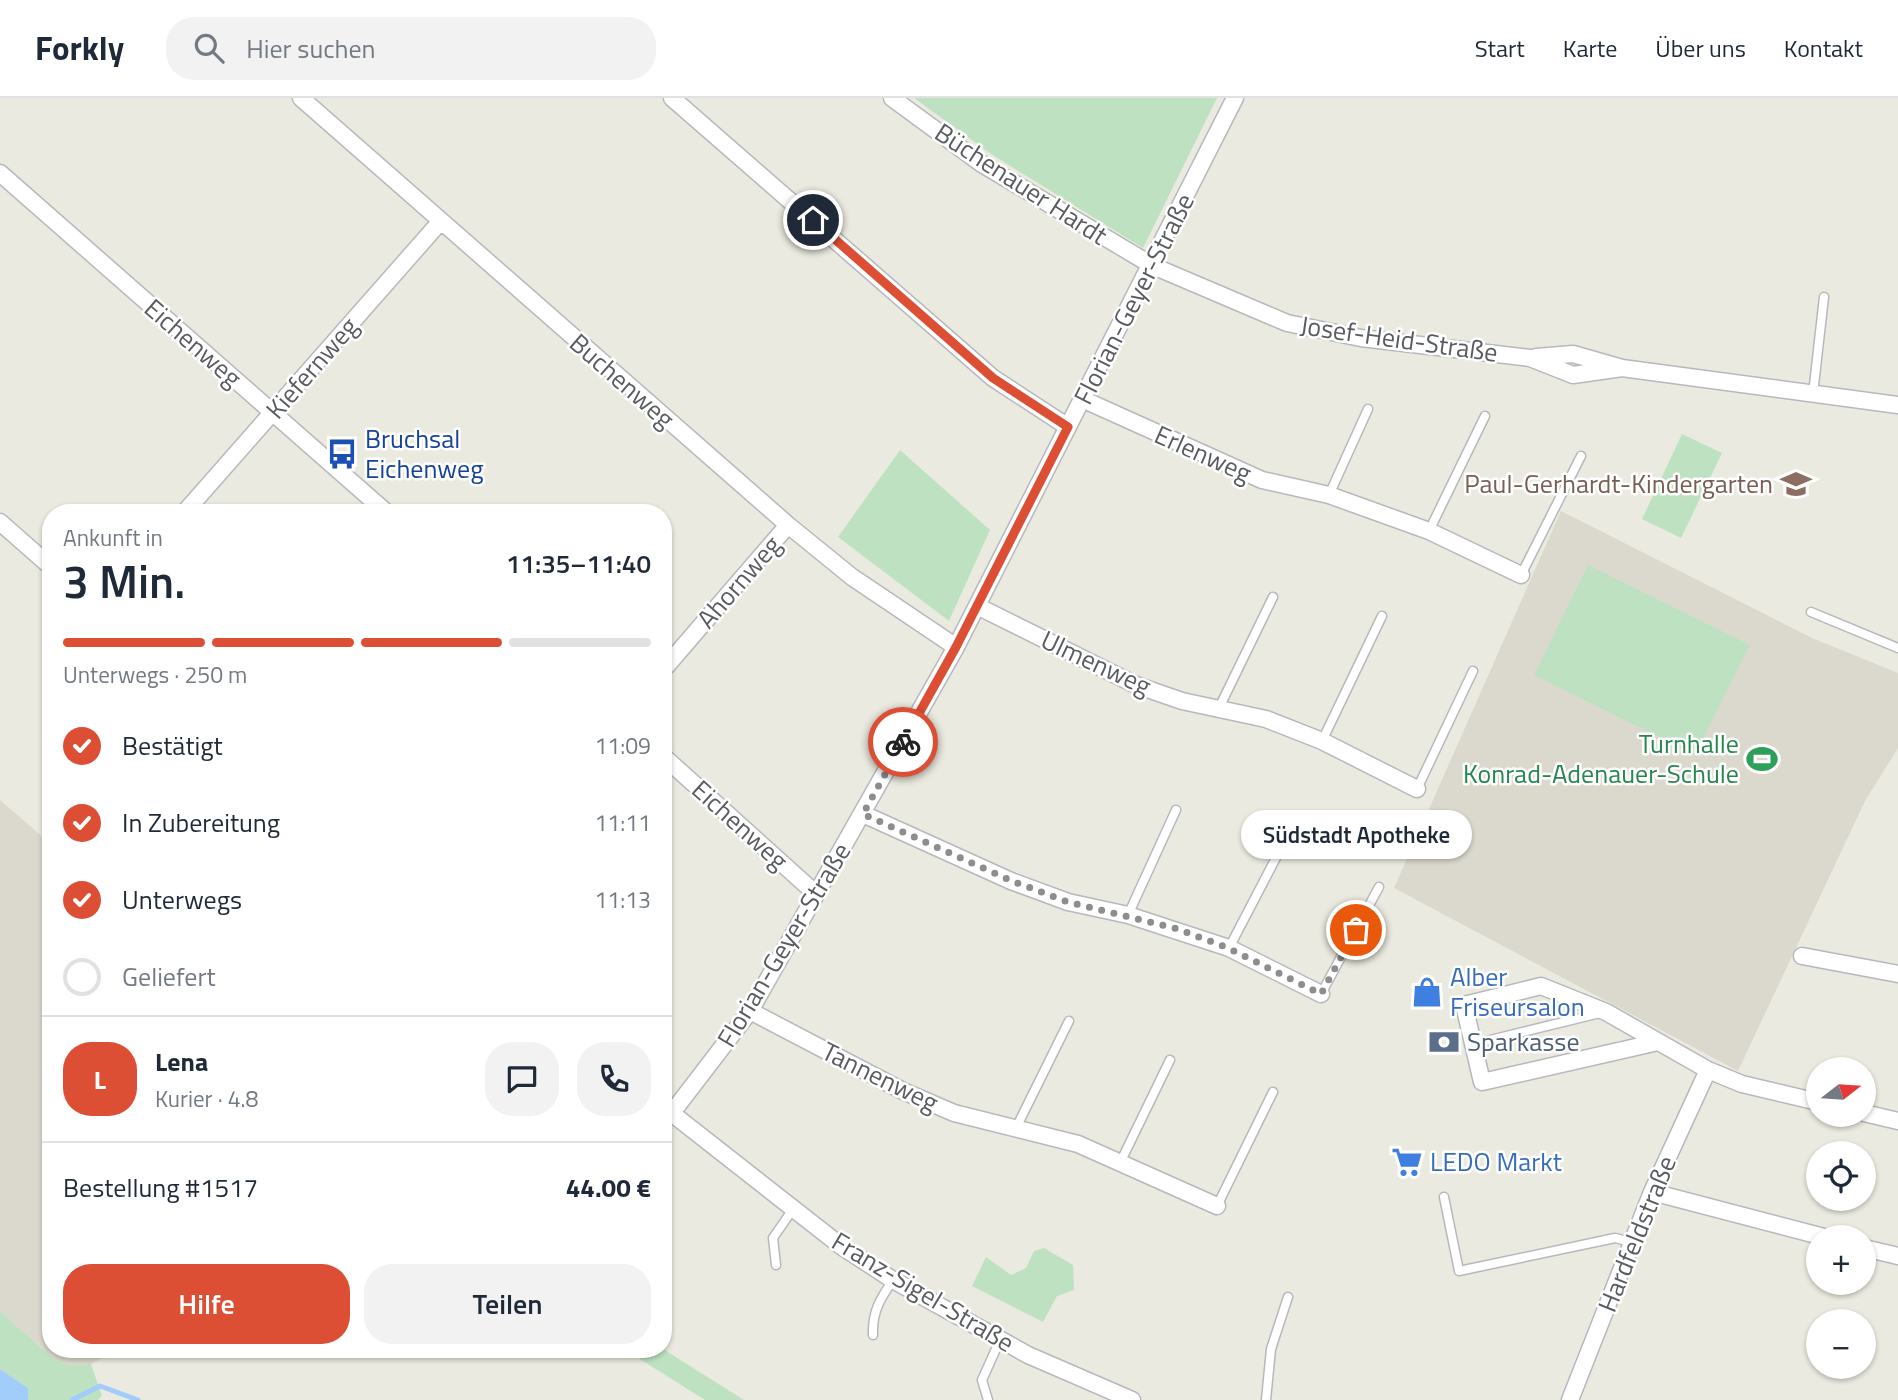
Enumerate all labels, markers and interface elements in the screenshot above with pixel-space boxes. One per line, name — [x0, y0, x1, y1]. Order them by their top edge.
search box — [166, 17, 656, 80]
text: Forkly — [35, 23, 124, 73]
icon: search — [190, 29, 228, 67]
text: Hier suchen — [246, 29, 376, 68]
text: Start — [1475, 30, 1525, 66]
text: Karte — [1563, 30, 1617, 66]
text: Über uns — [1655, 30, 1746, 66]
text: Kontakt — [1784, 30, 1863, 66]
street label: Büchenauer Hardt — [927, 113, 1115, 254]
street label: Florian-Geyer-Straße — [1063, 186, 1204, 411]
pin — [783, 190, 843, 250]
icon: home — [794, 201, 832, 239]
street label: Eichenweg — [136, 289, 251, 396]
street label: Josef-Heid-Straße — [1298, 305, 1500, 372]
street label: Kiefernweg — [256, 308, 367, 427]
street label: Buchenweg — [561, 324, 684, 437]
street label: Erlenweg — [1148, 415, 1258, 492]
place label: Bruchsal Eichenweg — [365, 419, 484, 488]
bus stop icon: Bruchsal Eichenweg — [325, 437, 359, 471]
place label: Paul-Gerhardt-Kindergarten — [1464, 464, 1773, 503]
school or university icon: Paul-Gerhardt-Kindergarten — [1779, 467, 1813, 501]
text: Ankunft in — [63, 520, 163, 555]
street label: Ahornweg — [687, 527, 790, 637]
text: 11:35–11:40 — [506, 544, 651, 583]
text: 3 Min. — [63, 546, 185, 616]
street label: Ulmenweg — [1035, 620, 1158, 705]
text: Unterwegs · 250 m — [63, 657, 247, 692]
courier — [868, 707, 938, 777]
icon: bike — [884, 723, 922, 761]
place label: Turnhalle Konrad-Adenauer-Schule — [1463, 724, 1739, 793]
text: Bestätigt — [122, 726, 223, 765]
icon: check — [63, 727, 101, 765]
text: 11:09 — [594, 728, 651, 763]
sports icon: Turnhalle Konrad-Adenauer-Schule — [1745, 742, 1779, 776]
street label: Eichenweg — [683, 770, 797, 879]
text: In Zubereitung — [122, 803, 280, 842]
icon: check — [63, 804, 101, 842]
text: 11:11 — [594, 805, 651, 840]
callout: Südstadt Apotheke — [1240, 811, 1472, 860]
text: Südstadt Apotheke — [1263, 817, 1450, 852]
street label: Florian-Geyer-Straße — [707, 835, 860, 1054]
text: Unterwegs — [122, 880, 242, 919]
icon: check — [63, 881, 101, 919]
text: 11:13 — [594, 882, 651, 917]
pin — [1326, 900, 1386, 960]
icon: bag — [1337, 911, 1375, 949]
text: Geliefert — [122, 957, 216, 996]
place label: Alber Friseursalon — [1450, 957, 1585, 1026]
shop icon: Alber Friseursalon — [1410, 975, 1444, 1009]
place label: Sparkasse — [1467, 1022, 1580, 1061]
bank icon: Sparkasse — [1427, 1025, 1461, 1059]
street label: Tannenweg — [815, 1032, 945, 1122]
text: Lena — [155, 1042, 208, 1081]
button: chat — [485, 1042, 559, 1116]
button: phone — [577, 1042, 651, 1116]
north arrow — [1806, 1057, 1876, 1127]
map controls — [1806, 1057, 1876, 1379]
text: L — [94, 1060, 106, 1099]
text: Kurier · 4.8 — [155, 1081, 258, 1116]
button: locate — [1806, 1141, 1876, 1211]
place label: LEDO Markt — [1430, 1142, 1562, 1181]
supermarket icon: LEDO Markt — [1390, 1145, 1424, 1179]
street label: Hardfeldstraße — [1587, 1150, 1686, 1318]
text: Bestellung #1517 — [63, 1168, 258, 1207]
text: 44.00 € — [566, 1168, 651, 1207]
street label: Franz-Sigel-Straße — [825, 1222, 1022, 1362]
button: + — [1806, 1225, 1876, 1295]
button: Hilfe — [63, 1264, 350, 1344]
button: Teilen — [364, 1264, 651, 1344]
button: − — [1806, 1309, 1876, 1379]

